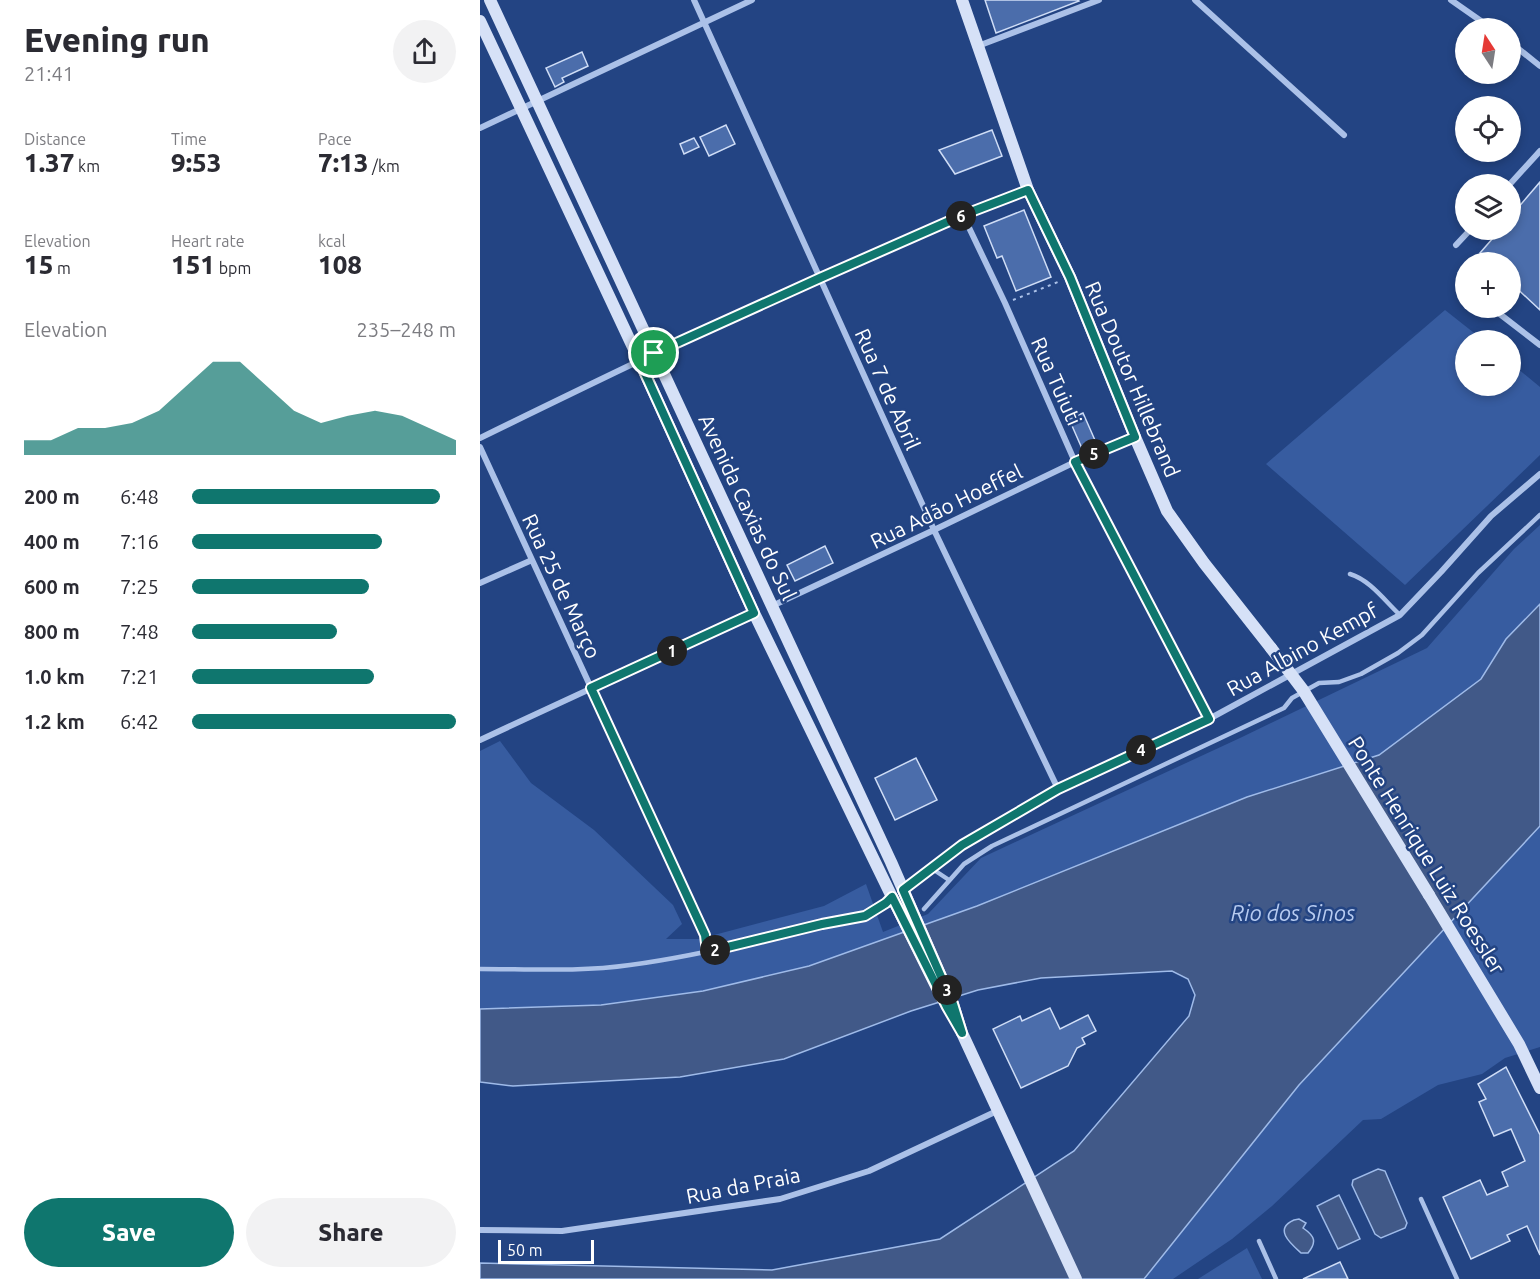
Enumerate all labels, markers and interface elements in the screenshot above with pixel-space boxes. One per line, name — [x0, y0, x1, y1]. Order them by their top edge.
north arrow — [1455, 18, 1521, 84]
map controls — [1455, 18, 1521, 396]
button: share — [393, 20, 456, 83]
text: Evening run — [24, 21, 210, 58]
text: 21:41 — [24, 62, 74, 85]
button: locate — [1455, 96, 1521, 162]
text: Distance — [24, 130, 86, 148]
text: Time — [171, 130, 207, 148]
text: Pace — [318, 130, 352, 148]
text: 1.37 — [24, 148, 74, 177]
text: 9:53 — [171, 148, 221, 177]
text: 7:13 — [318, 148, 368, 177]
text: km — [74, 157, 100, 175]
text: /km — [368, 157, 400, 175]
button: layers — [1455, 174, 1521, 240]
pin: 6 — [946, 201, 976, 231]
text: 6 — [956, 207, 966, 225]
text: Elevation — [24, 232, 91, 250]
text: Heart rate — [171, 232, 245, 250]
text: kcal — [318, 232, 346, 250]
text: 15 — [24, 250, 53, 279]
text: 151 — [171, 250, 215, 279]
text: 108 — [318, 250, 362, 279]
button: + — [1455, 252, 1521, 318]
text: m — [53, 259, 71, 277]
text: bpm — [215, 259, 251, 277]
street label: Rua Doutor Hillebrand — [1081, 277, 1185, 481]
text: Elevation — [24, 318, 107, 341]
text: 235–248 m — [357, 318, 456, 341]
street label: Rua 7 de Abril — [850, 325, 926, 453]
pin — [628, 327, 679, 378]
button: − — [1455, 330, 1521, 396]
street label: Rua Tuiuti — [1027, 333, 1087, 429]
icon: arrive — [637, 336, 670, 369]
street label: Avenida Caxias do Sul — [694, 410, 802, 604]
pin: 5 — [1079, 439, 1109, 469]
text: 5 — [1089, 445, 1099, 463]
street label: Rua Adão Hoeffel — [866, 459, 1026, 553]
text: 200 m — [24, 485, 80, 508]
text: 6:48 — [120, 485, 159, 508]
street label: Rua 25 de Março — [518, 510, 606, 662]
text: 400 m — [24, 530, 80, 553]
text: 7:16 — [120, 530, 159, 553]
text: 600 m — [24, 575, 80, 598]
text: 7:25 — [120, 575, 159, 598]
street label: Rua Albino Kempf — [1222, 597, 1383, 700]
text: 800 m — [24, 620, 80, 643]
text: 7:48 — [120, 620, 159, 643]
pin: 1 — [657, 636, 687, 666]
text: 1 — [667, 642, 677, 660]
text: 1.0 km — [24, 665, 85, 688]
text: 7:21 — [120, 665, 159, 688]
text: 1.2 km — [24, 710, 85, 733]
text: 6:42 — [120, 710, 159, 733]
street label: Ponte Henrique Luiz Roessler — [1344, 732, 1510, 978]
pin: 4 — [1126, 735, 1156, 765]
text: 4 — [1136, 741, 1146, 759]
water label: Rio dos Sinos — [1231, 900, 1355, 925]
pin: 2 — [700, 935, 730, 965]
text: 2 — [710, 941, 720, 959]
pin: 3 — [932, 975, 962, 1005]
text: 3 — [942, 981, 952, 999]
street label: Rua da Praia — [684, 1162, 802, 1208]
button: Save — [24, 1198, 234, 1267]
button: Share — [246, 1198, 456, 1267]
scale bar — [498, 1237, 594, 1264]
text: 50 m — [507, 1241, 543, 1259]

